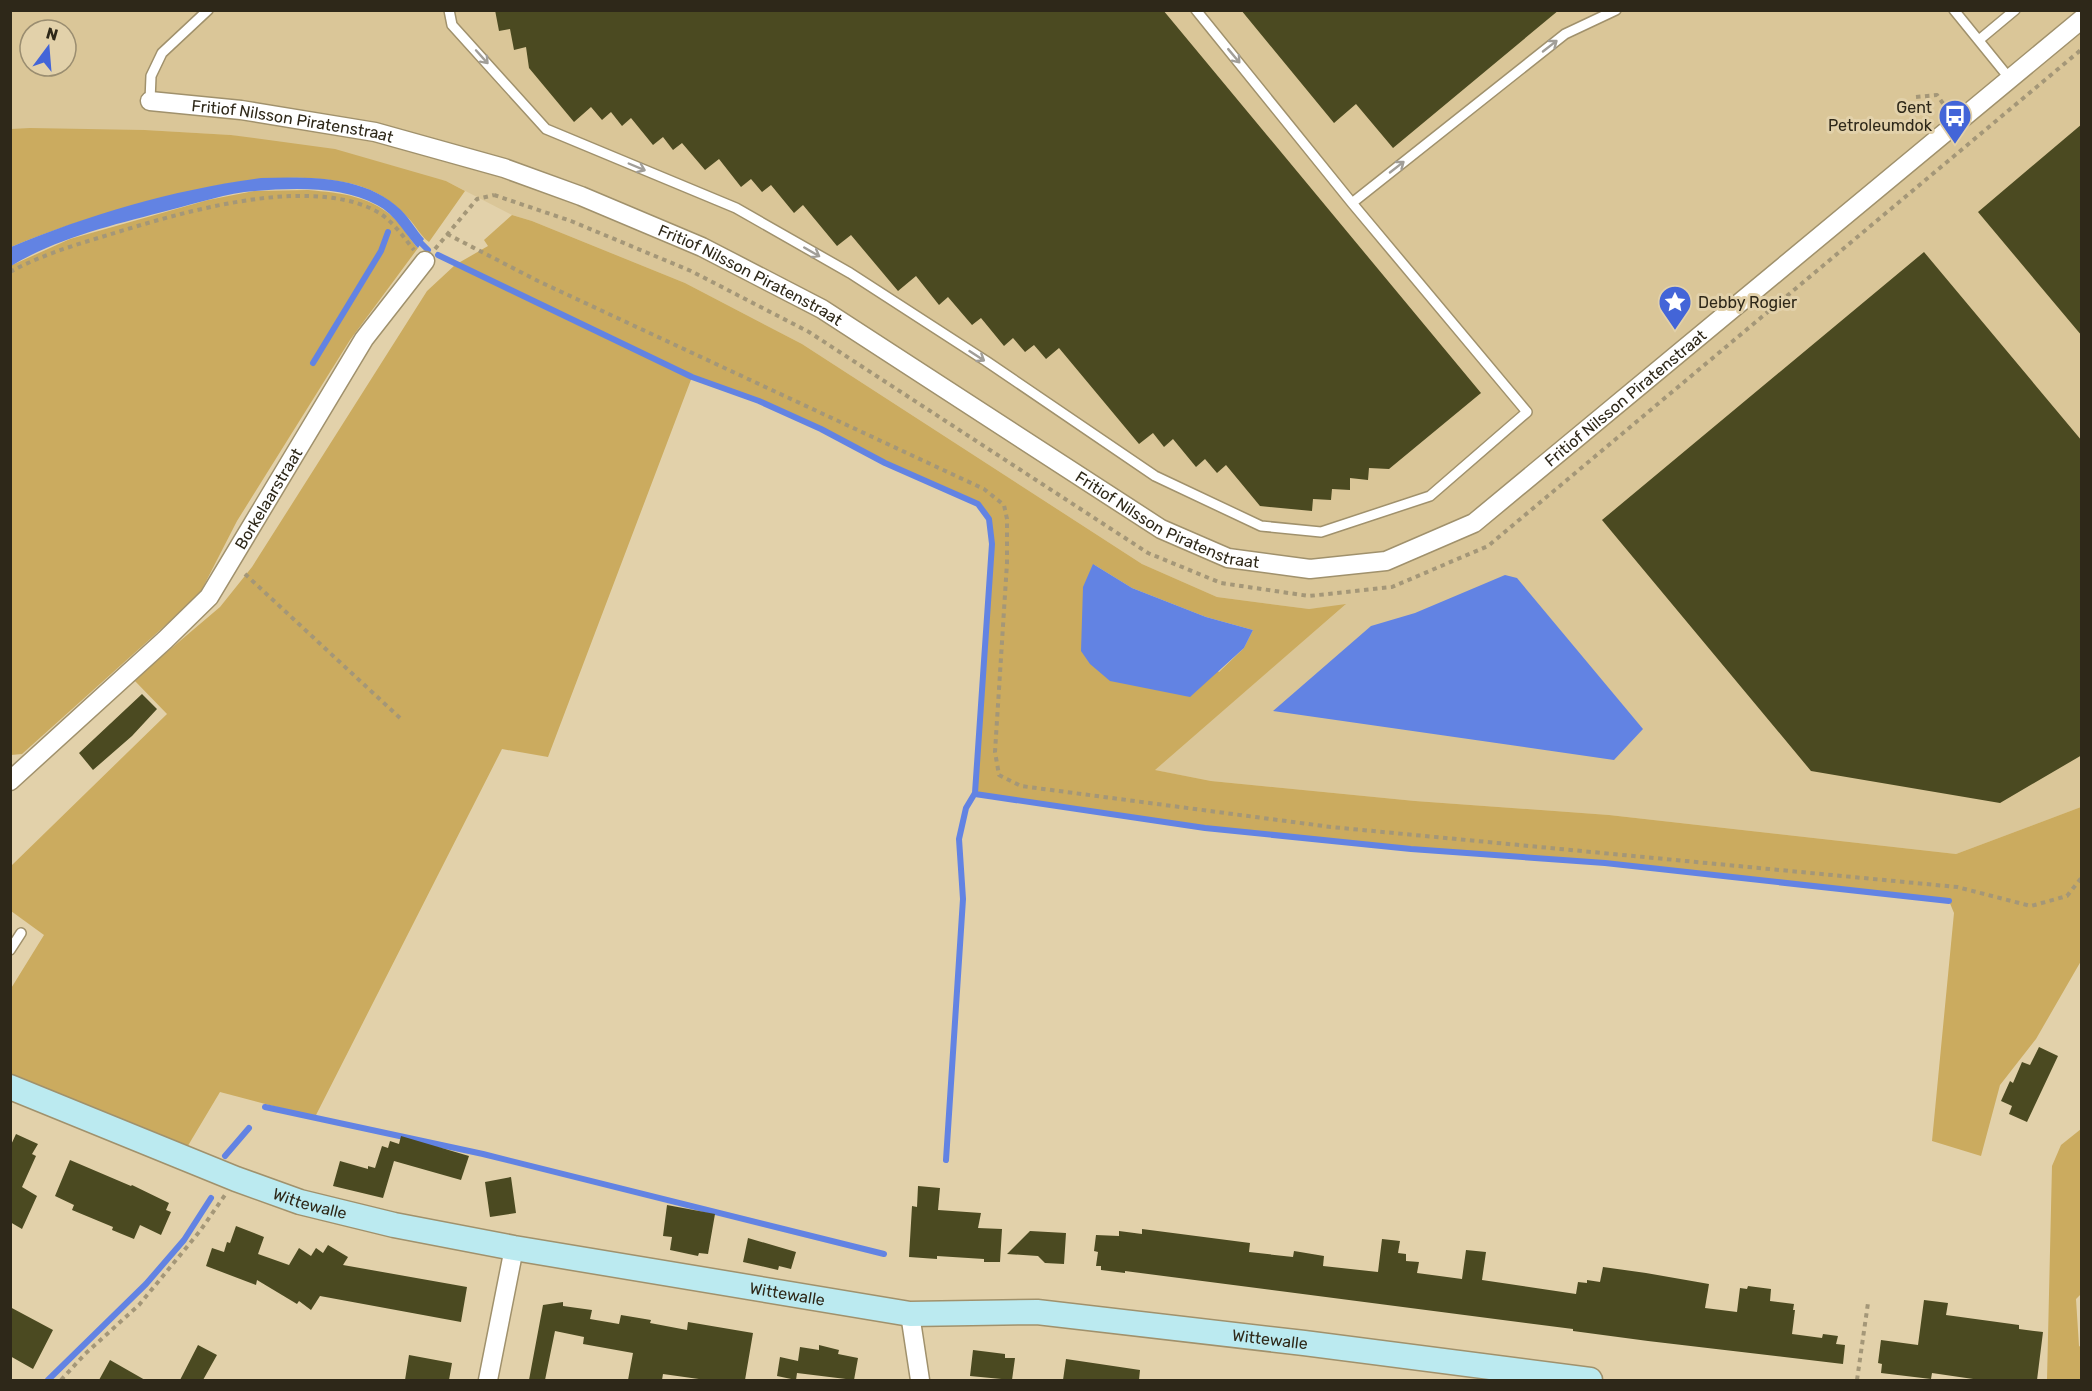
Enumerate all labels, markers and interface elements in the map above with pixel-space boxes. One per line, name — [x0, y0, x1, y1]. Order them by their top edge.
north arrow — [18, 18, 78, 78]
text: N — [44, 23, 60, 45]
one-way arrow — [1542, 39, 1558, 52]
one-way arrow — [1227, 47, 1240, 63]
one-way arrow — [475, 50, 489, 65]
street label: Fritiof Nilsson Piratenstraat — [191, 96, 396, 147]
place label: Gent Petroleumdok — [1828, 98, 1933, 135]
bus stop icon: Gent Petroleumdok — [1937, 98, 1973, 145]
one-way arrow — [1389, 161, 1405, 174]
one-way arrow — [628, 162, 646, 173]
street label: Fritiof Nilsson Piratenstraat — [655, 221, 846, 330]
one-way arrow — [804, 246, 821, 258]
place icon: Debby Rogier — [1657, 284, 1693, 331]
place label: Debby Rogier — [1698, 293, 1797, 312]
street label: Fritiof Nilsson Piratenstraat — [1541, 326, 1710, 471]
one-way arrow — [969, 349, 986, 362]
street label: Borkelaarstraat — [231, 445, 306, 553]
street label: Fritiof Nilsson Piratenstraat — [1072, 467, 1260, 572]
street label: Wittewalle — [270, 1184, 349, 1223]
street label: Wittewalle — [748, 1278, 826, 1310]
street label: Wittewalle — [1231, 1326, 1309, 1353]

